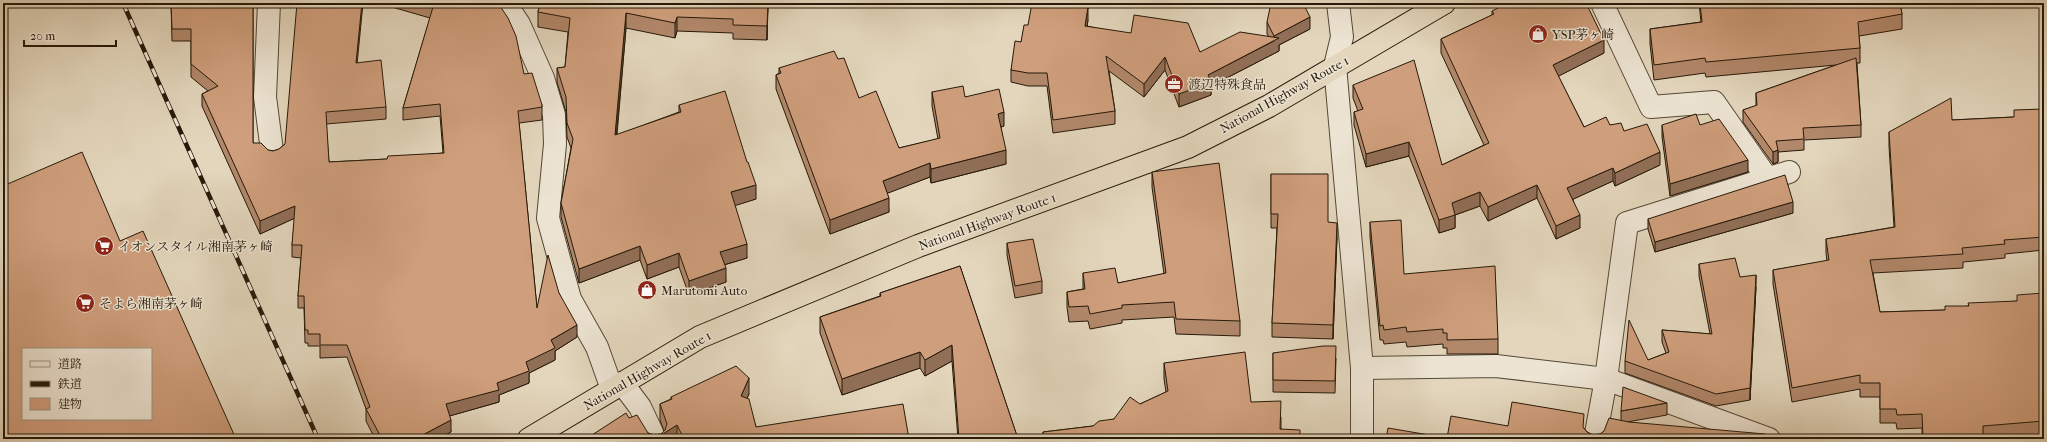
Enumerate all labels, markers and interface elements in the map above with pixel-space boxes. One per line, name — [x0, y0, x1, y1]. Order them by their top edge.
scale bar — [24, 22, 116, 48]
shop icon: YSP茅ヶ崎 — [1527, 23, 1549, 45]
place label: YSP茅ヶ崎 — [1551, 27, 1614, 42]
text: 20 m — [30, 29, 55, 43]
street label: National Highway Route 1 — [1217, 53, 1351, 136]
office icon: 渡辺特殊食品 — [1163, 73, 1185, 95]
place label: 渡辺特殊食品 — [1188, 77, 1266, 92]
street label: National Highway Route 1 — [916, 190, 1058, 253]
supermarket icon: イオンスタイル湘南茅ヶ崎 — [93, 235, 115, 257]
place label: イオンスタイル湘南茅ヶ崎 — [118, 239, 273, 254]
shop icon: Marutomi Auto — [636, 279, 658, 301]
place label: Marutomi Auto — [661, 283, 748, 298]
supermarket icon: そよら湘南茅ヶ崎 — [74, 292, 96, 314]
place label: そよら湘南茅ヶ崎 — [99, 296, 203, 311]
street label: National Highway Route 1 — [581, 328, 714, 413]
legend — [22, 348, 152, 420]
text: 道路 — [58, 357, 82, 371]
text: 鉄道 — [57, 377, 82, 391]
text: 建物 — [58, 397, 82, 411]

